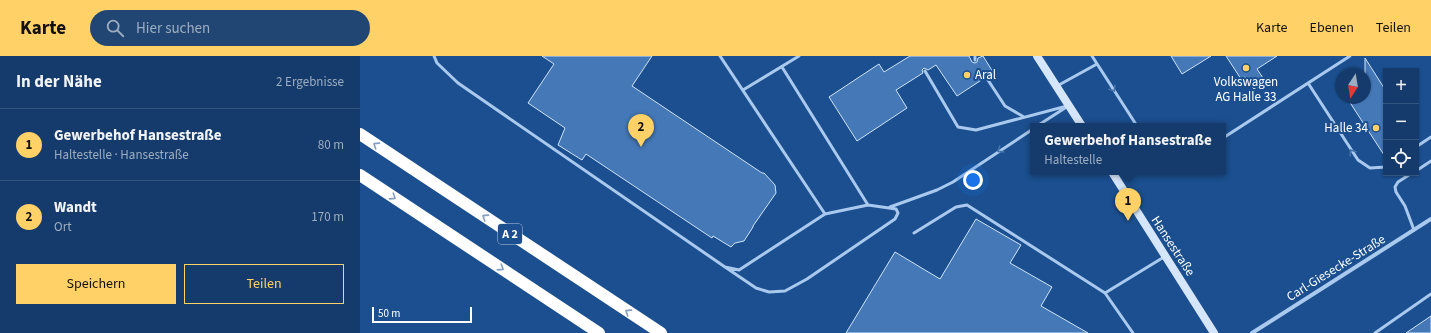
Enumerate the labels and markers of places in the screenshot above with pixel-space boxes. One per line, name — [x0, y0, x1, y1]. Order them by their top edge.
marker: Volkswagen AG Halle 33 — [1241, 63, 1251, 73]
place label: Aral — [975, 66, 996, 84]
marker: Aral — [962, 70, 972, 80]
place label: Volkswagen AG Halle 33 — [1214, 73, 1278, 106]
pin: 2 — [628, 114, 654, 147]
place label: Halle 34 — [1324, 119, 1369, 137]
marker: Halle 34 — [1371, 123, 1381, 133]
pin: 1 — [1115, 188, 1141, 221]

